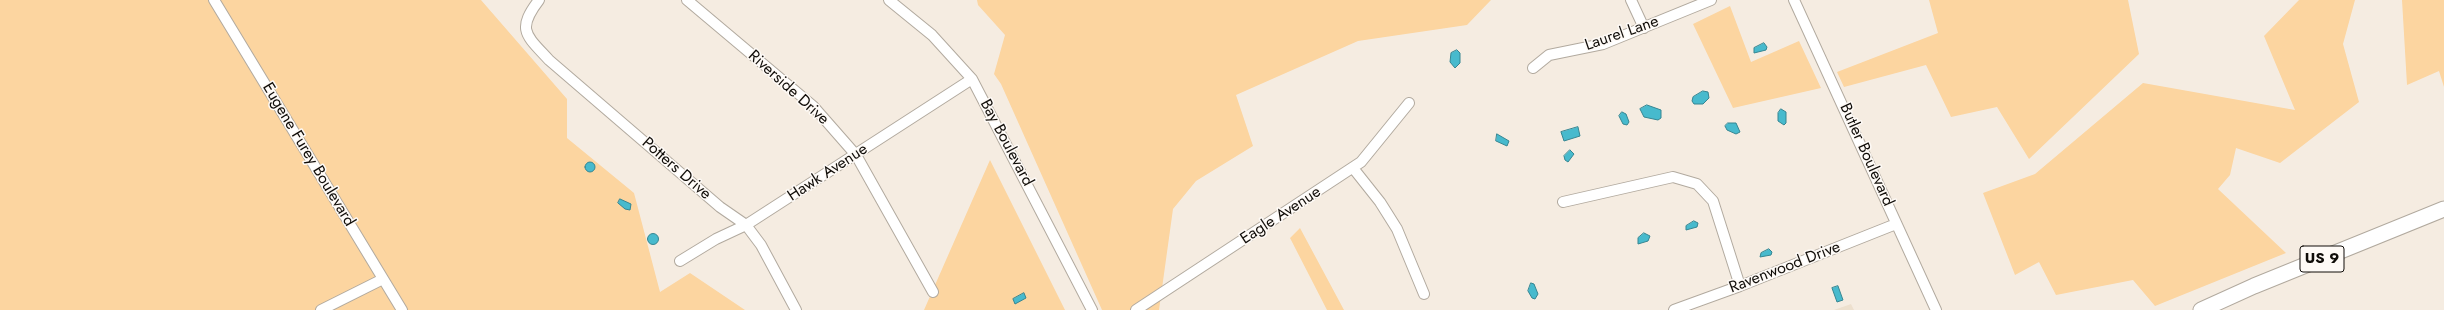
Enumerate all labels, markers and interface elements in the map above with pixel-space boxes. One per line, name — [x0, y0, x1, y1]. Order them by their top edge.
street label: Laurel Lane — [1583, 12, 1661, 56]
street label: Riverside Drive — [744, 47, 832, 129]
street label: Eugene Furey Boulevard — [257, 80, 359, 230]
street label: Bay Boulevard — [975, 96, 1037, 190]
street label: Butler Boulevard — [1835, 101, 1897, 209]
street label: Potters Drive — [638, 134, 714, 204]
street label: Hawk Avenue — [784, 140, 872, 206]
street label: Eagle Avenue — [1237, 183, 1325, 249]
street label: Ravenwood Drive — [1727, 238, 1843, 298]
road number: US 9 — [2300, 246, 2344, 272]

